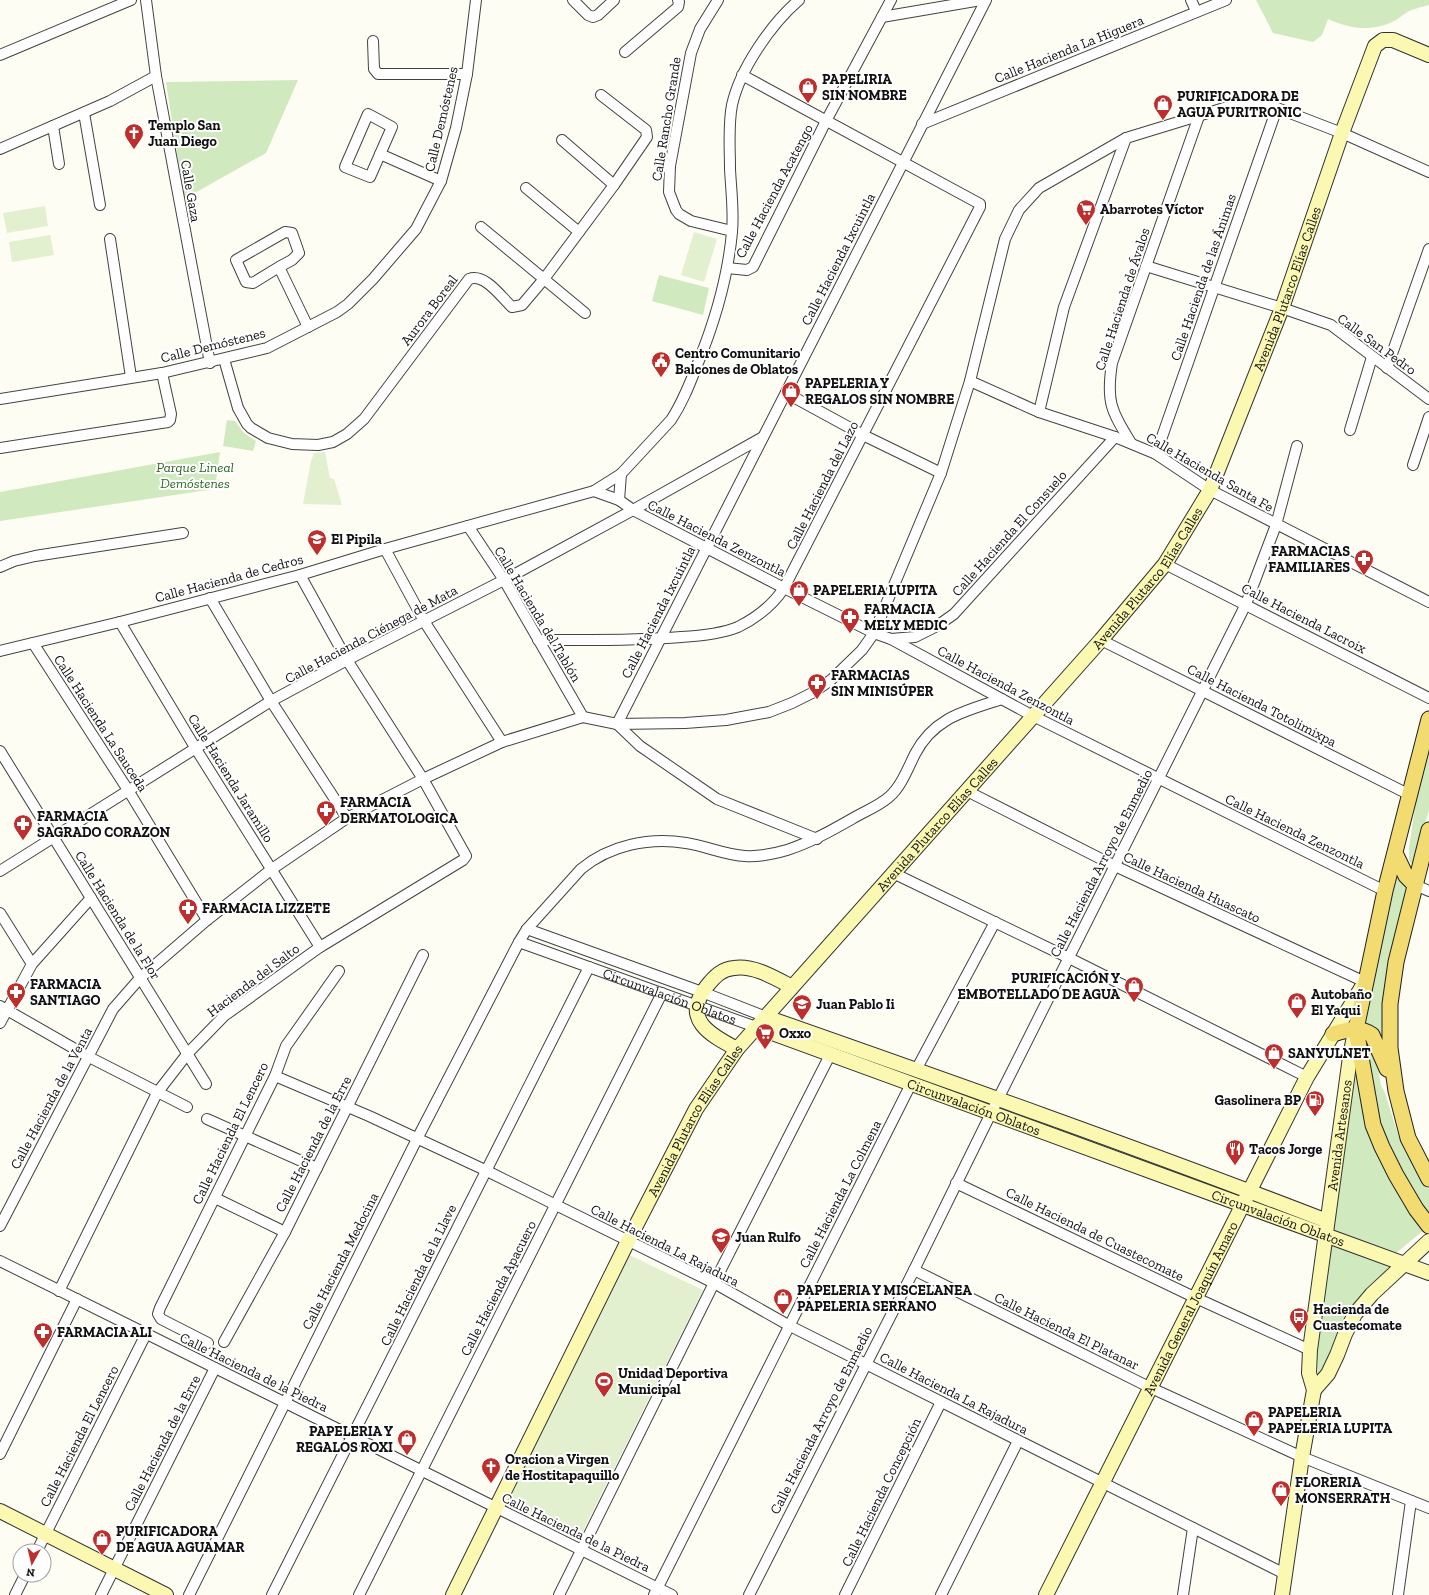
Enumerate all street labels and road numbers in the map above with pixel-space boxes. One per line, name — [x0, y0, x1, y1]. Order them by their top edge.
street label: Calle Hacienda La Higuera — [992, 12, 1147, 87]
street label: Calle Rancho Grande — [648, 55, 685, 182]
street label: Calle Demóstenes — [421, 65, 462, 173]
street label: Calle Hacienda Acatengo — [732, 121, 817, 261]
street label: Calle Gaza — [177, 159, 204, 224]
street label: Calle Hacienda Ixcuintla — [798, 190, 879, 328]
street label: Calle Hacienda de las Ánimas — [1167, 191, 1240, 363]
street label: Avenida Plutarco Elías Calles — [1250, 205, 1325, 374]
street label: Calle Hacienda de Ávalos — [1091, 226, 1154, 373]
street label: Aurora Boreal — [397, 271, 462, 349]
street label: Calle San Pedro — [1334, 310, 1420, 379]
street label: Calle Demóstenes — [159, 324, 267, 367]
street label: Calle Hacienda del Lazo — [783, 418, 862, 552]
street label: Calle Hacienda Santa Fe — [1143, 429, 1277, 516]
street label: Calle Hacienda El Consuelo — [948, 467, 1070, 600]
street label: Calle Hacienda Zenzontla — [645, 496, 789, 581]
street label: Avenida Plutarco Elías Calles — [1089, 504, 1206, 653]
street label: Calle Hacienda del Tablón — [490, 543, 585, 685]
street label: Calle Hacienda Ixcuintla — [618, 543, 699, 681]
street label: Calle Hacienda de Cedros — [153, 551, 305, 606]
street label: Calle Hacienda Lacroix — [1238, 580, 1369, 657]
street label: Calle Hacienda Ciénega de Mata — [282, 582, 461, 687]
street label: Calle Hacienda Zenzontla — [934, 642, 1077, 729]
street label: Calle Hacienda La Sauceda — [50, 652, 151, 795]
street label: Calle Hacienda Totolimixpa — [1184, 660, 1339, 751]
street label: Calle Hacienda Jaramillo — [184, 711, 277, 846]
street label: Avenida Plutarco Elías Calles — [873, 754, 1002, 895]
street label: Calle Hacienda Arroyo de Enmedio — [1047, 766, 1156, 960]
street label: Calle Hacienda Zenzontla — [1222, 790, 1367, 873]
street label: Calle Hacienda de la Flor — [71, 848, 164, 983]
street label: Calle Hacienda Huascato — [1120, 848, 1263, 927]
street label: Hacienda del Salto — [204, 940, 303, 1021]
street label: Circunvalación Oblatos — [600, 965, 739, 1028]
street label: Calle Hacienda de la Venta — [7, 1024, 96, 1172]
street label: Avenida Plutarco Elías Calles — [644, 1041, 746, 1200]
street label: Calle Hacienda El Lencero — [189, 1059, 272, 1207]
street label: Calle Hacienda de la Erre — [272, 1073, 355, 1215]
street label: Circunvalación Oblatos — [905, 1075, 1043, 1139]
street label: Avenida Artesanos — [1324, 1079, 1356, 1192]
street label: Calle Hacienda La Colmena — [796, 1117, 885, 1271]
street label: Calle Hacienda de Cuastecomate — [1003, 1184, 1187, 1285]
street label: Circunvalación Oblatos — [1209, 1186, 1347, 1250]
street label: Calle Hacienda Medocina — [298, 1190, 383, 1333]
street label: Calle Hacienda de la Llave — [377, 1201, 460, 1349]
street label: Calle Hacienda La Rajadura — [588, 1201, 742, 1290]
street label: Calle Hacienda Apacuero — [457, 1218, 540, 1359]
street label: Avenida General Joaquín Amaro — [1140, 1219, 1242, 1398]
street label: Calle Hacienda El Platanar — [992, 1289, 1142, 1374]
street label: Calle Hacienda Arroyo de Enmedio — [767, 1323, 876, 1517]
street label: Calle Hacienda de la Piedra — [177, 1329, 331, 1416]
street label: Calle Hacienda La Rajadura — [877, 1349, 1031, 1438]
street label: Calle Hacienda El Lencero — [36, 1363, 122, 1510]
street label: Calle Hacienda de la Erre — [121, 1372, 204, 1514]
street label: Calle Hacienda Concepción — [838, 1415, 925, 1569]
street label: Calle Hacienda de la Piedra — [499, 1489, 653, 1576]

